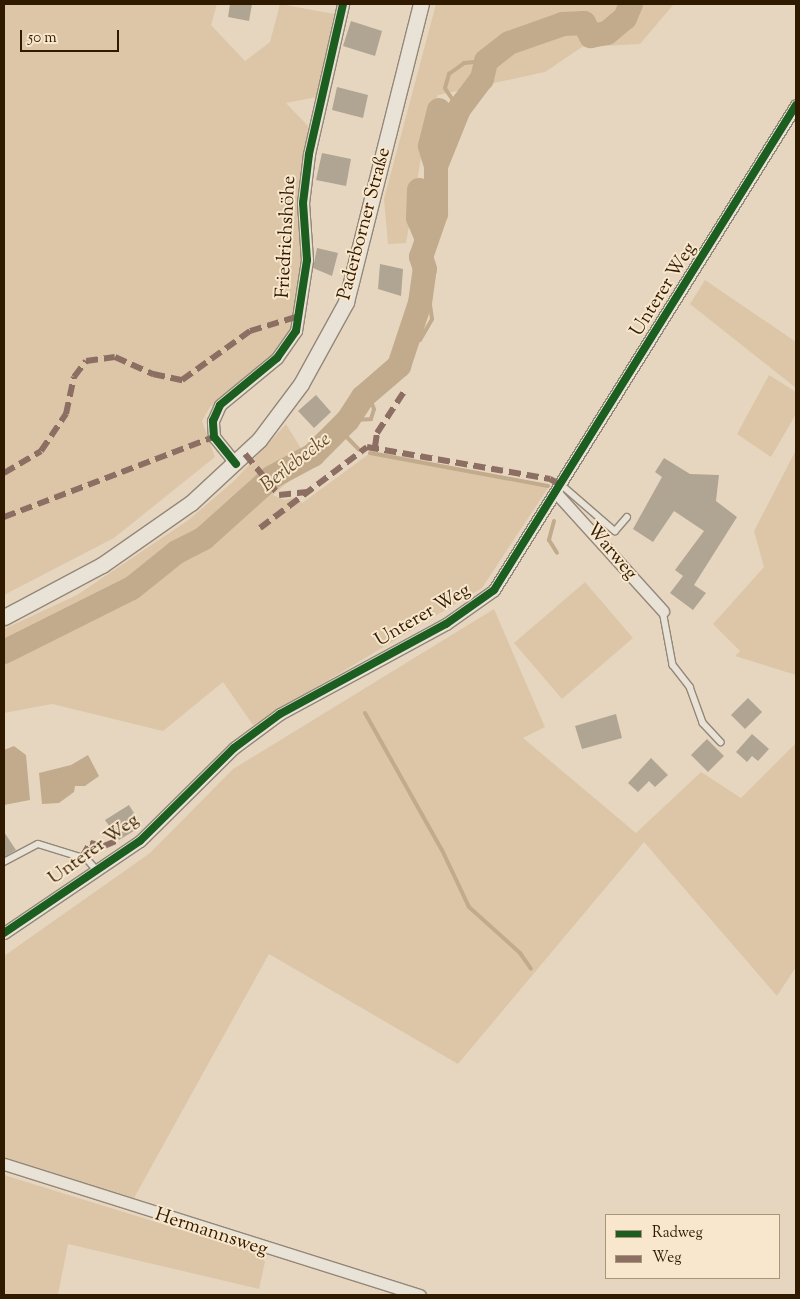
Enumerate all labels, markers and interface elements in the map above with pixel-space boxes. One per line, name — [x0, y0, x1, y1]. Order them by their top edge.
scale bar — [22, 20, 121, 52]
text: 50 m — [28, 28, 57, 49]
street label: Paderborner Straße — [334, 145, 396, 303]
street label: Friedrichshöhe — [272, 175, 302, 299]
street label: Unterer Weg — [626, 239, 702, 341]
water label: Berlebecke — [256, 428, 336, 498]
street label: Warweg — [581, 519, 641, 585]
street label: Unterer Weg — [371, 580, 475, 652]
street label: Unterer Weg — [44, 810, 144, 890]
street label: Hermannsweg — [152, 1204, 270, 1262]
legend — [605, 1214, 780, 1279]
text: Radweg — [652, 1223, 703, 1244]
text: Weg — [652, 1248, 682, 1269]

